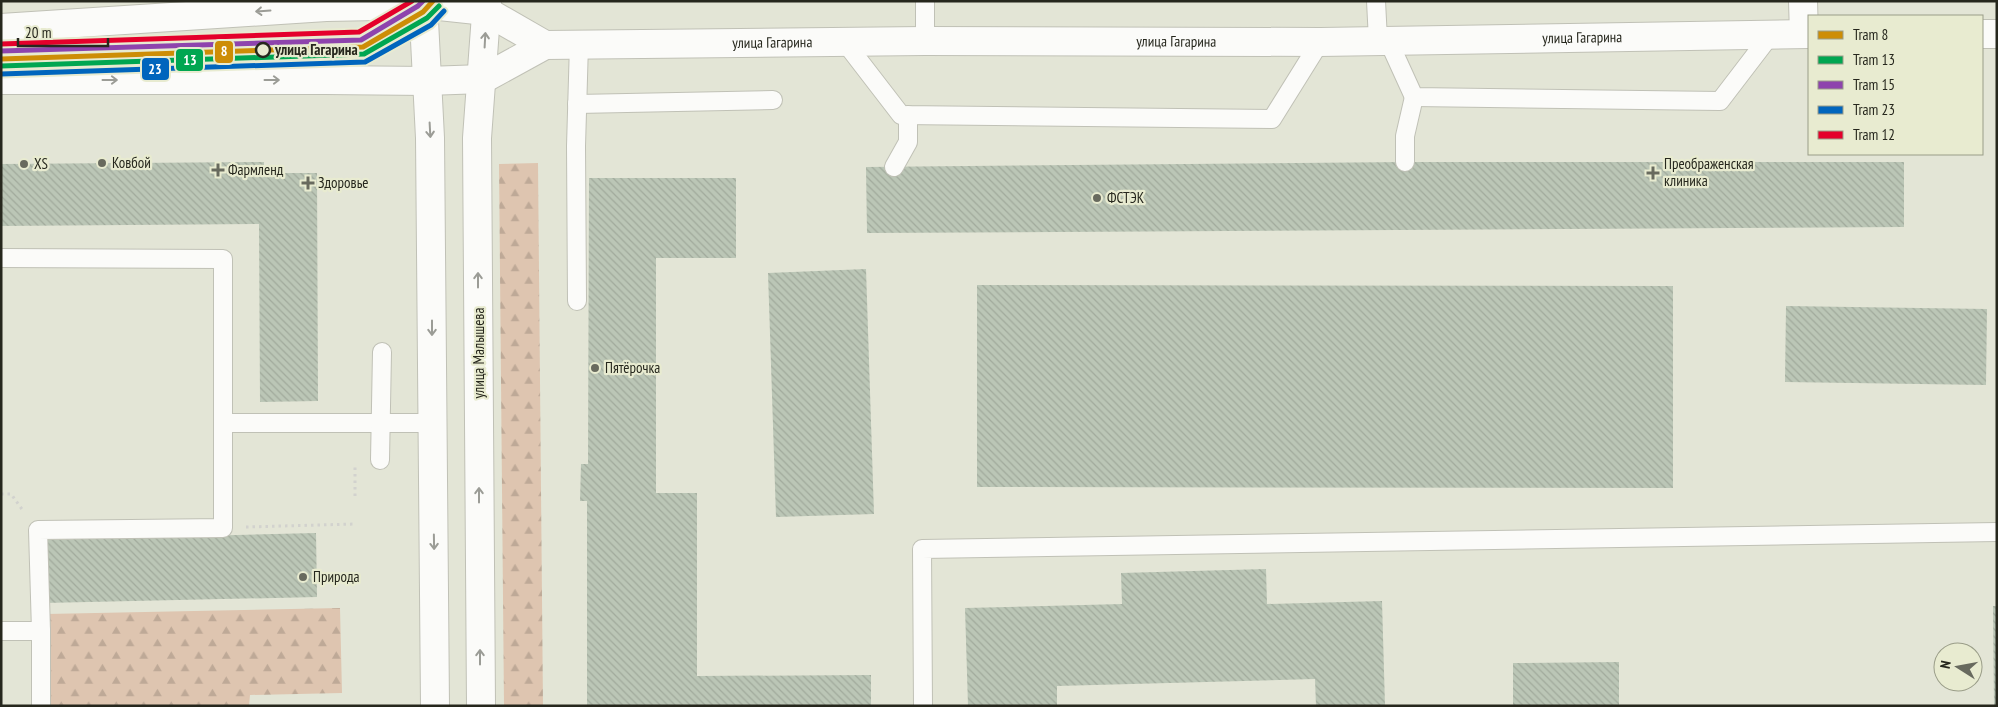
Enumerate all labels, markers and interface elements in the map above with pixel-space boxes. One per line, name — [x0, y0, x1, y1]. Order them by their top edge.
one-way arrow — [255, 7, 271, 16]
scale bar — [18, 15, 108, 47]
legend — [1808, 15, 1983, 155]
text: 20 m — [25, 23, 51, 42]
text: Tram 8 — [1853, 25, 1888, 44]
street label: улица Гагарина — [1542, 27, 1622, 47]
one-way arrow — [480, 32, 489, 48]
street label: улица Гагарина — [732, 32, 812, 52]
street label: улица Гагарина — [1136, 32, 1216, 51]
line badge: 8 — [214, 40, 234, 64]
place label: улица Гагарина — [274, 40, 358, 59]
text: 8 — [221, 42, 227, 60]
marker: улица Гагарина — [255, 42, 271, 58]
line badge: 13 — [175, 48, 204, 72]
text: Tram 13 — [1853, 50, 1895, 69]
text: 13 — [183, 51, 197, 69]
line badge: 23 — [141, 57, 170, 81]
text: 23 — [148, 60, 162, 78]
one-way arrow — [102, 75, 118, 85]
one-way arrow — [264, 75, 280, 85]
text: Tram 15 — [1853, 75, 1895, 94]
text: Tram 23 — [1853, 100, 1895, 119]
one-way arrow — [425, 122, 434, 138]
text: Tram 12 — [1853, 125, 1895, 144]
place label: Ковбой — [112, 153, 151, 172]
place label: XS — [34, 154, 48, 173]
place label: Преображенская клиника — [1664, 154, 1754, 190]
marker: Ковбой — [96, 157, 108, 169]
marker: XS — [18, 158, 30, 170]
place label: Фармленд — [228, 160, 284, 179]
marker: Фармленд — [212, 164, 224, 176]
marker: Преображенская клиника — [1646, 166, 1660, 180]
place label: Здоровье — [318, 173, 368, 192]
marker: Здоровье — [302, 177, 314, 189]
place label: ФСТЭК — [1107, 188, 1145, 207]
marker: ФСТЭК — [1091, 192, 1103, 204]
one-way arrow — [473, 272, 483, 288]
street label: улица Малышева — [469, 308, 488, 398]
one-way arrow — [427, 319, 437, 335]
place label: Пятёрочка — [605, 358, 660, 377]
marker: Пятёрочка — [589, 362, 601, 374]
one-way arrow — [475, 487, 484, 503]
one-way arrow — [429, 534, 439, 550]
place label: Природа — [313, 567, 360, 586]
marker: Природа — [297, 571, 309, 583]
north arrow — [1933, 642, 1983, 692]
one-way arrow — [475, 649, 485, 666]
text: N — [1936, 659, 1955, 670]

